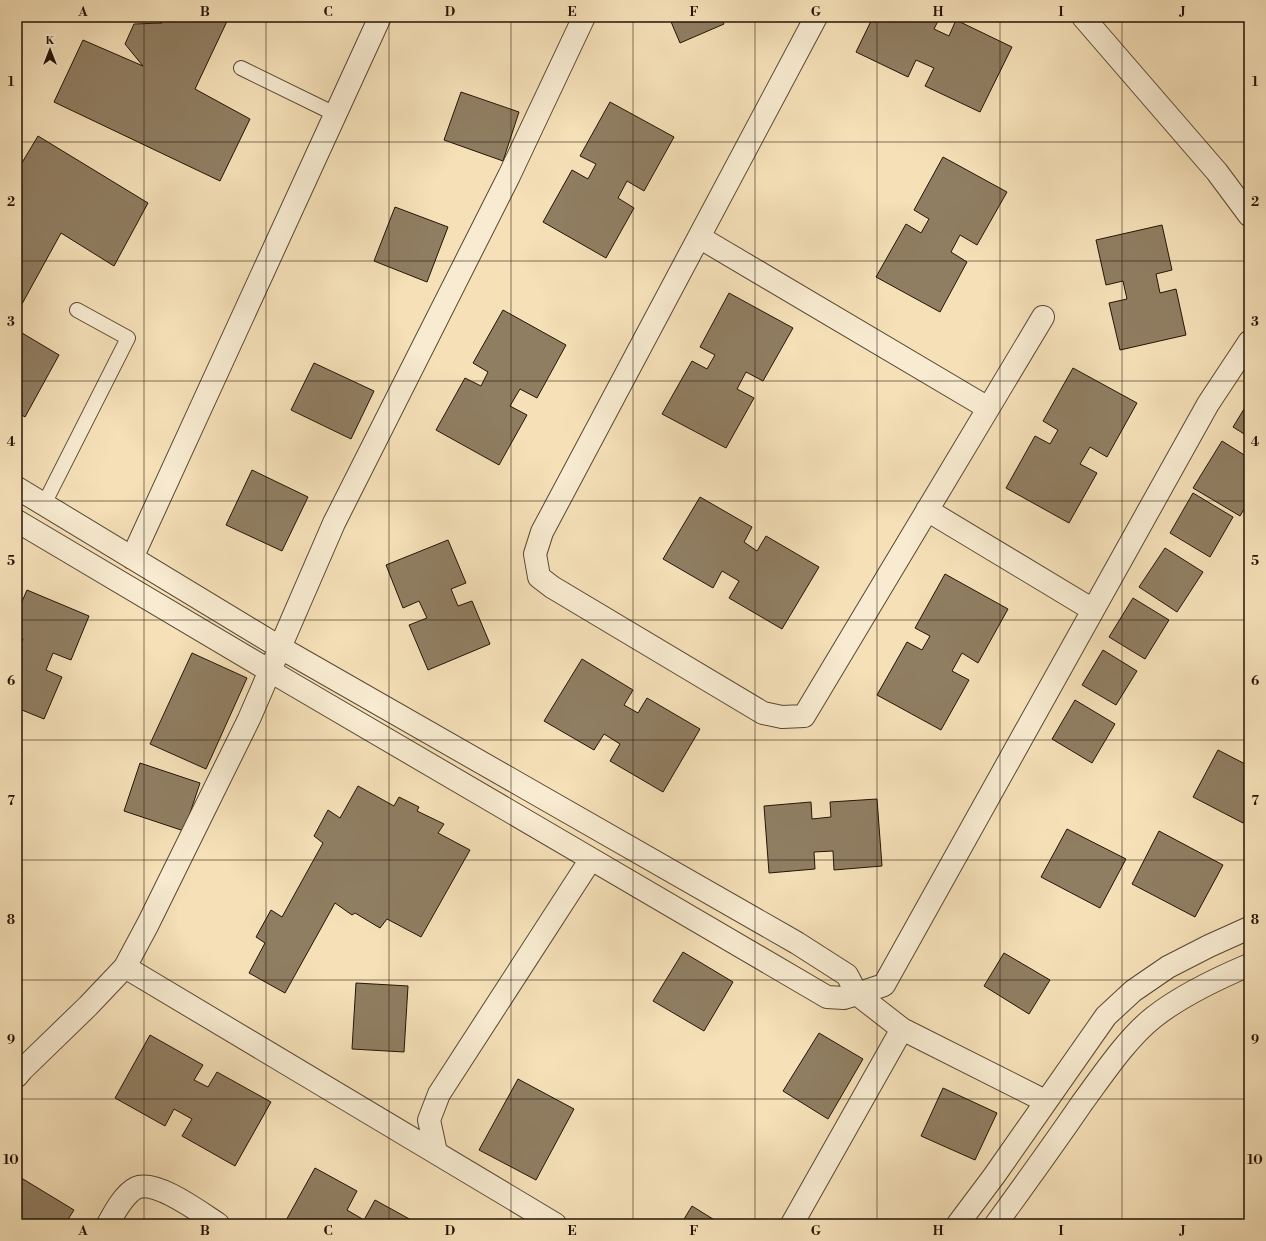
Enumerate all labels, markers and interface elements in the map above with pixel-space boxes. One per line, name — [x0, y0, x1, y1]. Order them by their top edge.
text: A — [77, 4, 88, 20]
text: B — [200, 4, 210, 20]
text: C — [323, 4, 333, 20]
text: D — [445, 4, 455, 20]
text: E — [567, 4, 577, 20]
text: F — [689, 4, 699, 20]
text: G — [811, 4, 822, 20]
text: H — [933, 4, 944, 20]
text: I — [1058, 4, 1064, 20]
text: J — [1178, 4, 1186, 20]
north arrow — [30, 30, 70, 70]
text: K — [46, 34, 56, 48]
text: 1 — [8, 74, 15, 90]
text: 1 — [1252, 74, 1259, 90]
text: 2 — [7, 194, 15, 210]
text: 2 — [1251, 194, 1259, 210]
text: 3 — [7, 314, 15, 330]
text: 3 — [1251, 314, 1259, 330]
text: 4 — [7, 434, 16, 450]
text: 4 — [1251, 434, 1260, 450]
text: 5 — [7, 553, 15, 569]
text: 5 — [1251, 553, 1259, 569]
text: 6 — [7, 673, 15, 689]
text: 6 — [1251, 673, 1259, 689]
text: 7 — [7, 793, 15, 809]
text: 7 — [1251, 793, 1259, 809]
text: 8 — [7, 912, 15, 928]
text: 8 — [1251, 912, 1259, 928]
text: 9 — [7, 1032, 15, 1048]
text: 9 — [1251, 1032, 1259, 1048]
text: 10 — [3, 1152, 19, 1168]
text: 10 — [1247, 1152, 1263, 1168]
text: A — [77, 1223, 88, 1239]
text: B — [200, 1223, 210, 1239]
text: C — [323, 1223, 333, 1239]
text: D — [445, 1223, 455, 1239]
text: E — [567, 1223, 577, 1239]
text: F — [689, 1223, 699, 1239]
text: G — [811, 1223, 822, 1239]
text: H — [933, 1223, 944, 1239]
text: I — [1058, 1223, 1064, 1239]
text: J — [1178, 1223, 1186, 1239]

